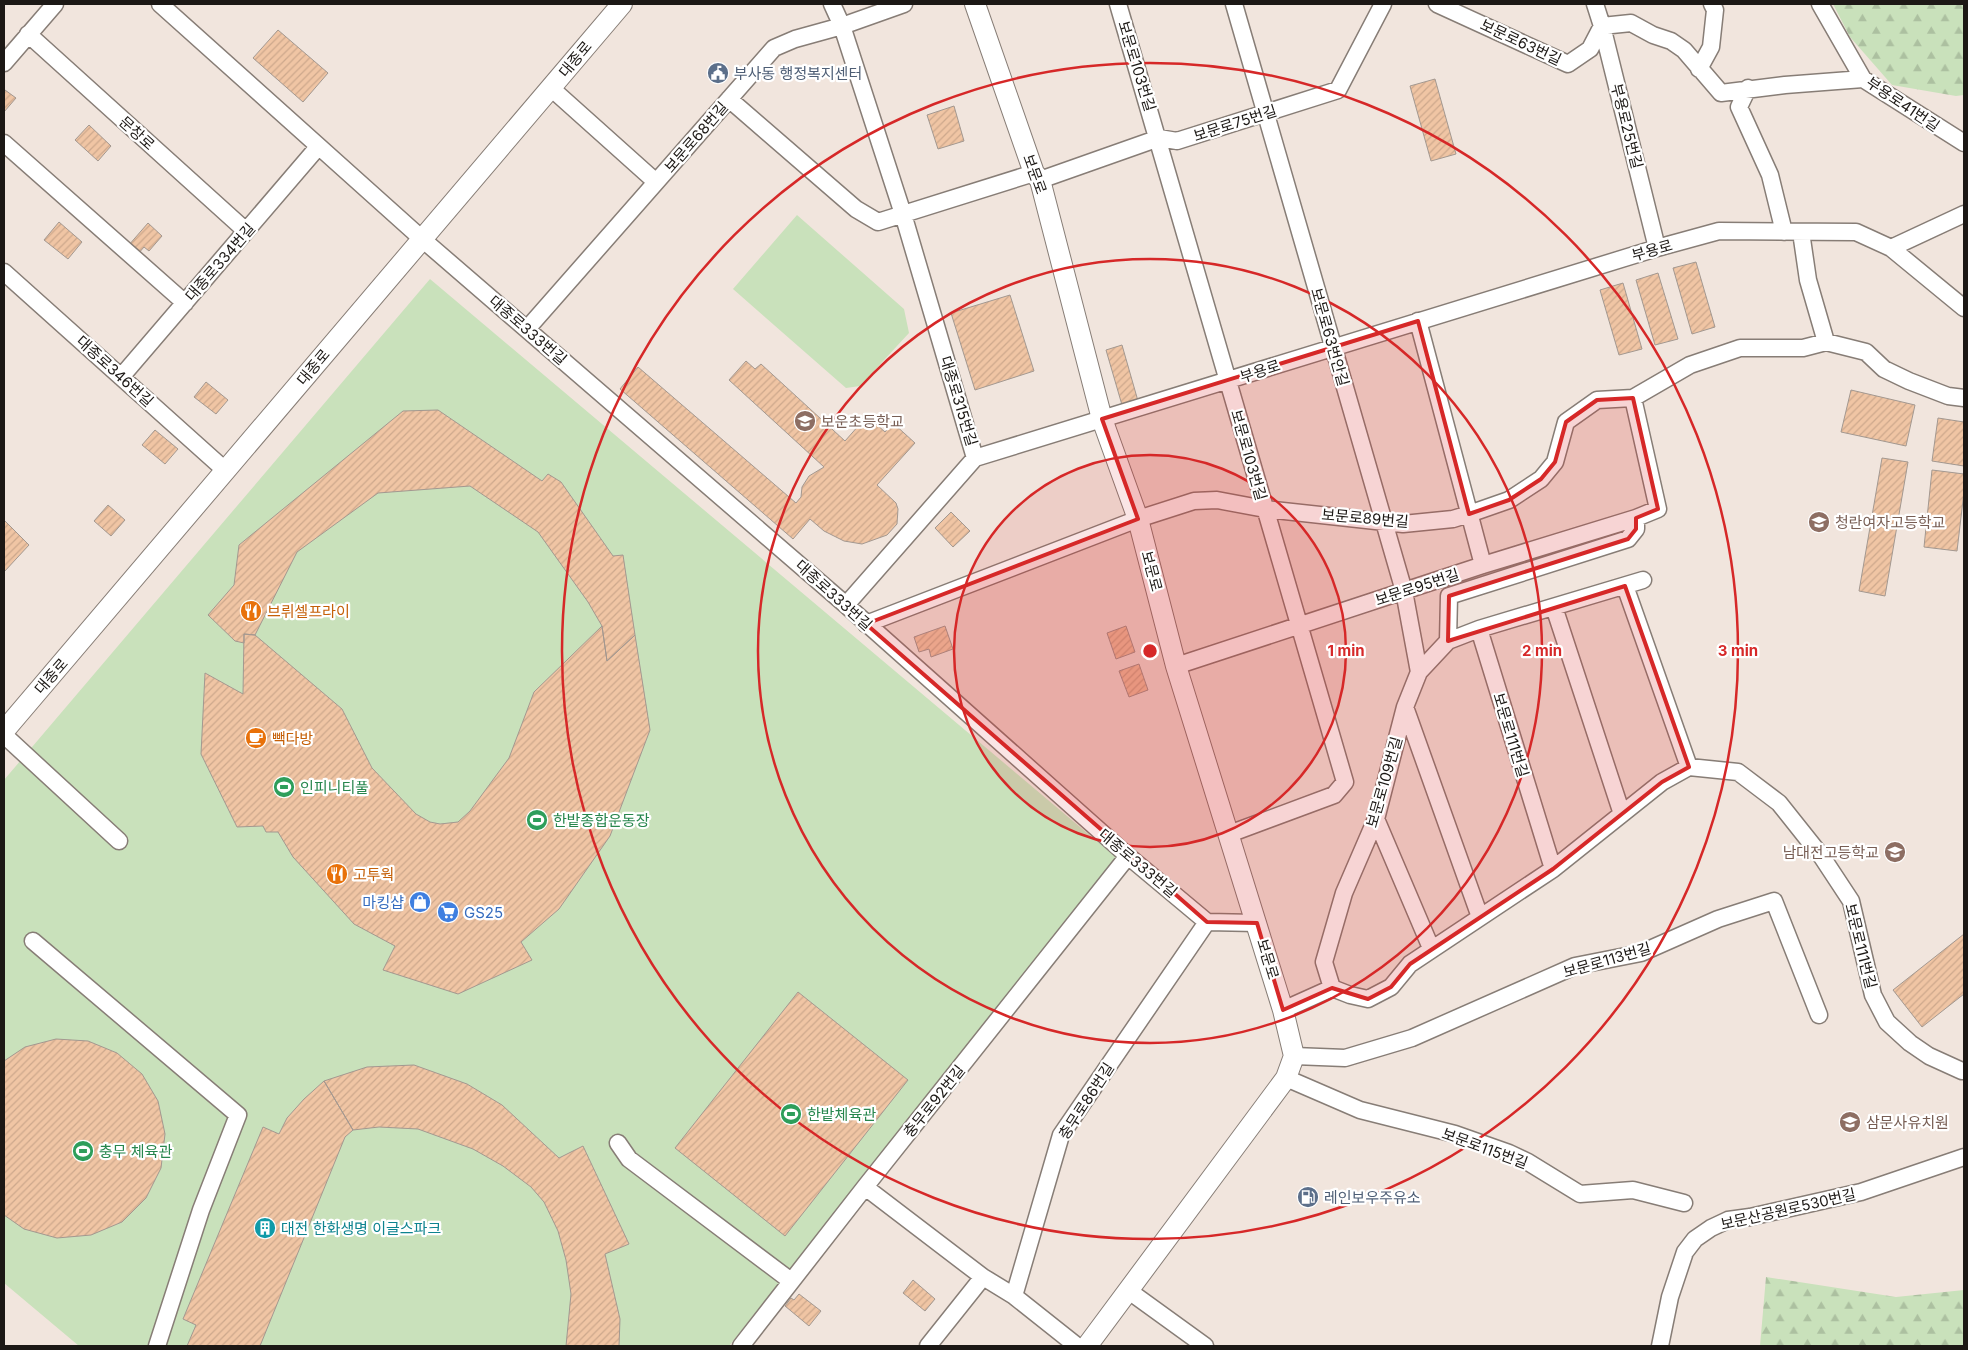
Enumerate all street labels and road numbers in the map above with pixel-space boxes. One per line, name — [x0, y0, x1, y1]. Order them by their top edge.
street label: 보문로63번길 — [1477, 15, 1565, 69]
street label: 보문로103번길 — [1114, 18, 1160, 114]
street label: 대종로 — [554, 37, 596, 81]
street label: 부용로41번길 — [1863, 72, 1943, 136]
street label: 부용로25번길 — [1607, 81, 1647, 171]
street label: 보문로68번길 — [660, 98, 732, 176]
street label: 보문로75번길 — [1191, 101, 1279, 145]
street label: 문창로 — [115, 112, 159, 154]
street label: 보문로 — [1019, 151, 1051, 197]
street label: 대종로334번길 — [181, 219, 259, 305]
street label: 부용로 — [1629, 235, 1675, 265]
street label: 보문로63번안길 — [1307, 286, 1353, 388]
street label: 대종로333번길 — [485, 291, 571, 369]
street label: 대종로346번길 — [73, 331, 157, 411]
street label: 대종로 — [292, 345, 334, 389]
street label: 대종로315번길 — [936, 354, 982, 448]
street label: 부용로 — [1237, 356, 1283, 386]
street label: 보문로103번길 — [1227, 407, 1271, 503]
street label: 보문로89번길 — [1321, 505, 1409, 531]
street label: 보문로 — [1137, 549, 1167, 593]
street label: 대종로333번길 — [792, 556, 876, 634]
street label: 보문로95번길 — [1372, 564, 1462, 610]
street label: 대종로 — [30, 654, 72, 698]
street label: 보문로111번길 — [1489, 690, 1533, 780]
street label: 보문로109번길 — [1362, 734, 1406, 830]
street label: 대종로333번길 — [1095, 825, 1181, 901]
street label: 보문로111번길 — [1841, 901, 1881, 991]
street label: 보문로 — [1253, 936, 1283, 982]
street label: 보문로113번길 — [1561, 938, 1653, 982]
street label: 충무로86번길 — [1054, 1059, 1118, 1143]
street label: 충무로92번길 — [899, 1061, 969, 1141]
street label: 보문로115번길 — [1439, 1124, 1531, 1172]
street label: 보문산공원로530번길 — [1719, 1184, 1857, 1234]

